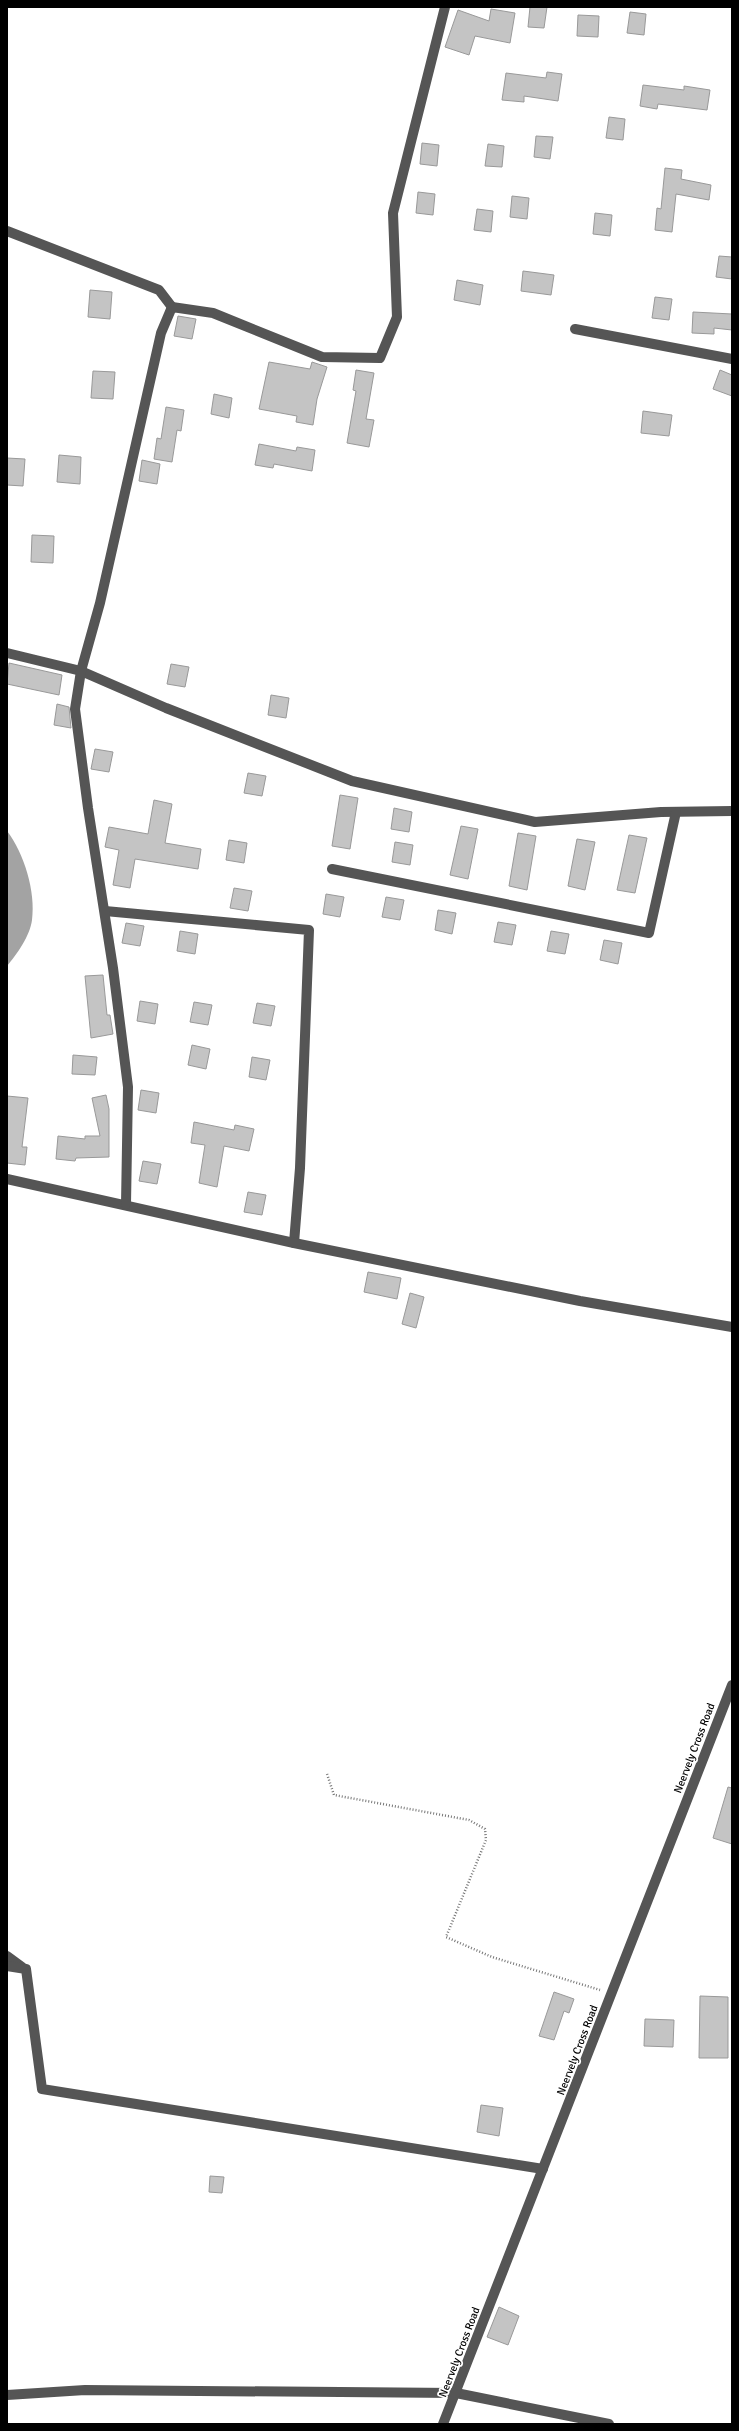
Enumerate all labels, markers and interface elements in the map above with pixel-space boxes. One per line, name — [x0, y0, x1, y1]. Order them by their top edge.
street label: Neervely Cross Road — [671, 1701, 718, 1795]
street label: Neervely Cross Road — [554, 2003, 601, 2097]
street label: Neervely Cross Road — [436, 2305, 483, 2399]

